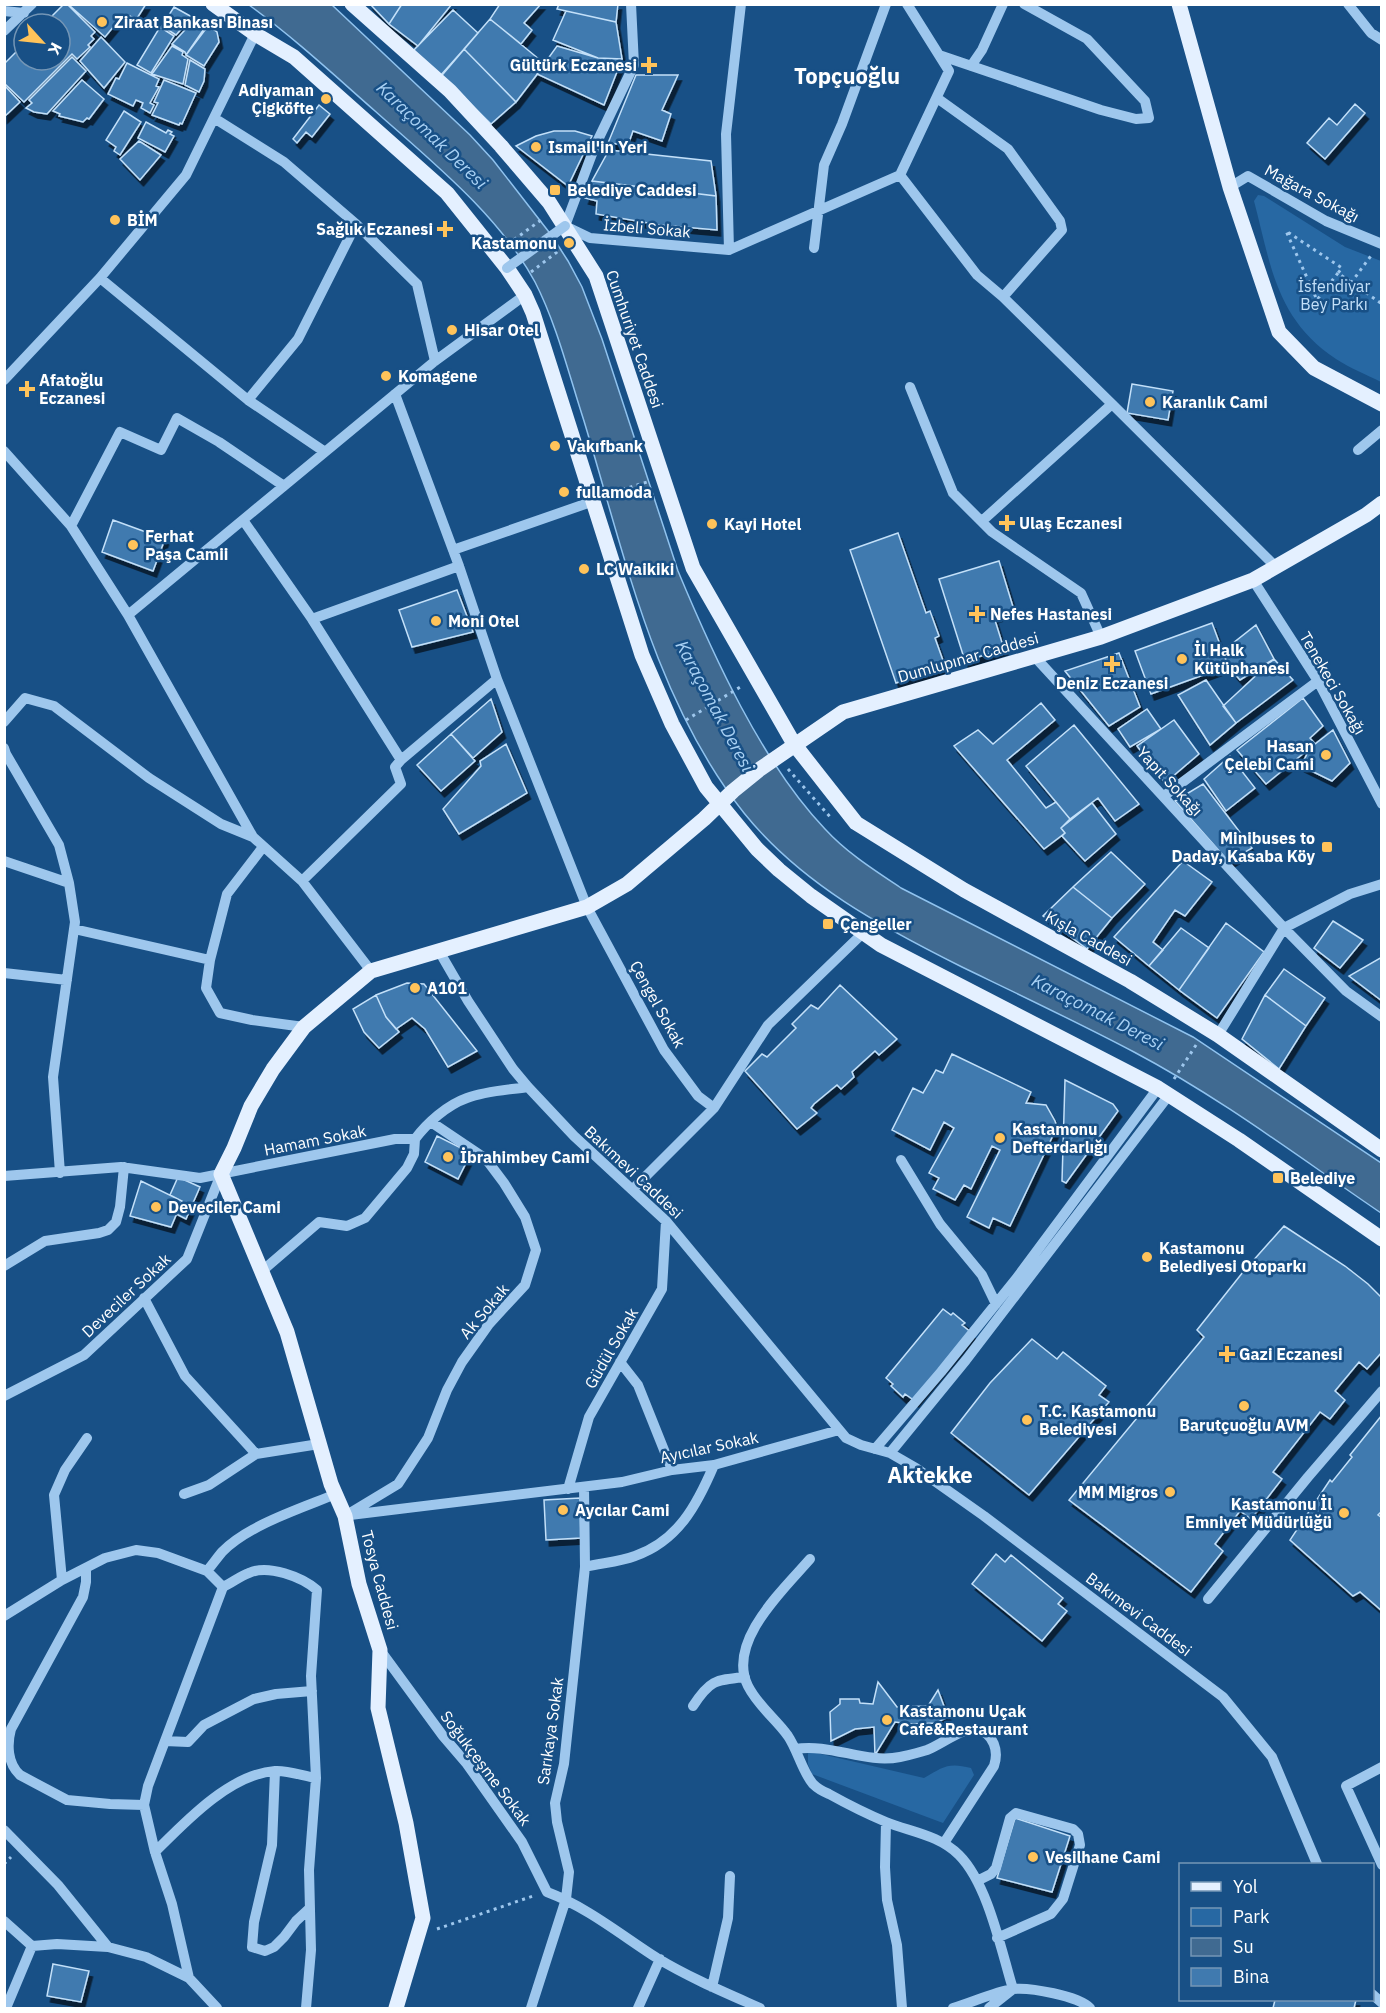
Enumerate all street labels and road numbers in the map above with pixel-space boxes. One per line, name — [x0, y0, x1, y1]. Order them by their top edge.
street label: Mağara Sokağı — [1261, 160, 1363, 226]
street label: İzbeli Sokak — [602, 214, 692, 242]
street label: Cumhuriyet Caddesi — [602, 267, 668, 411]
street label: Dumlupınar Caddesi — [895, 627, 1041, 687]
street label: Tenekeci Sokağı — [1296, 628, 1370, 738]
street label: Yapıt Sokağı — [1133, 742, 1207, 820]
street label: Kışla Caddesi — [1042, 906, 1136, 970]
street label: Çengel Sokak — [626, 957, 690, 1052]
street label: Hamam Sokak — [262, 1120, 368, 1160]
street label: Bakımevi Caddesi — [581, 1121, 687, 1223]
street label: Deveciler Sokak — [77, 1248, 175, 1341]
street label: Ak Sokak — [455, 1279, 513, 1343]
street label: Güdül Sokak — [580, 1303, 643, 1392]
street label: Ayıcılar Sokak — [658, 1427, 761, 1467]
street label: Tosya Caddesi — [357, 1528, 403, 1632]
street label: Bakımevi Caddesi — [1082, 1568, 1196, 1660]
street label: Sarıkaya Sokak — [533, 1675, 568, 1786]
street label: Soğukçeşme Sokak — [436, 1707, 536, 1830]

